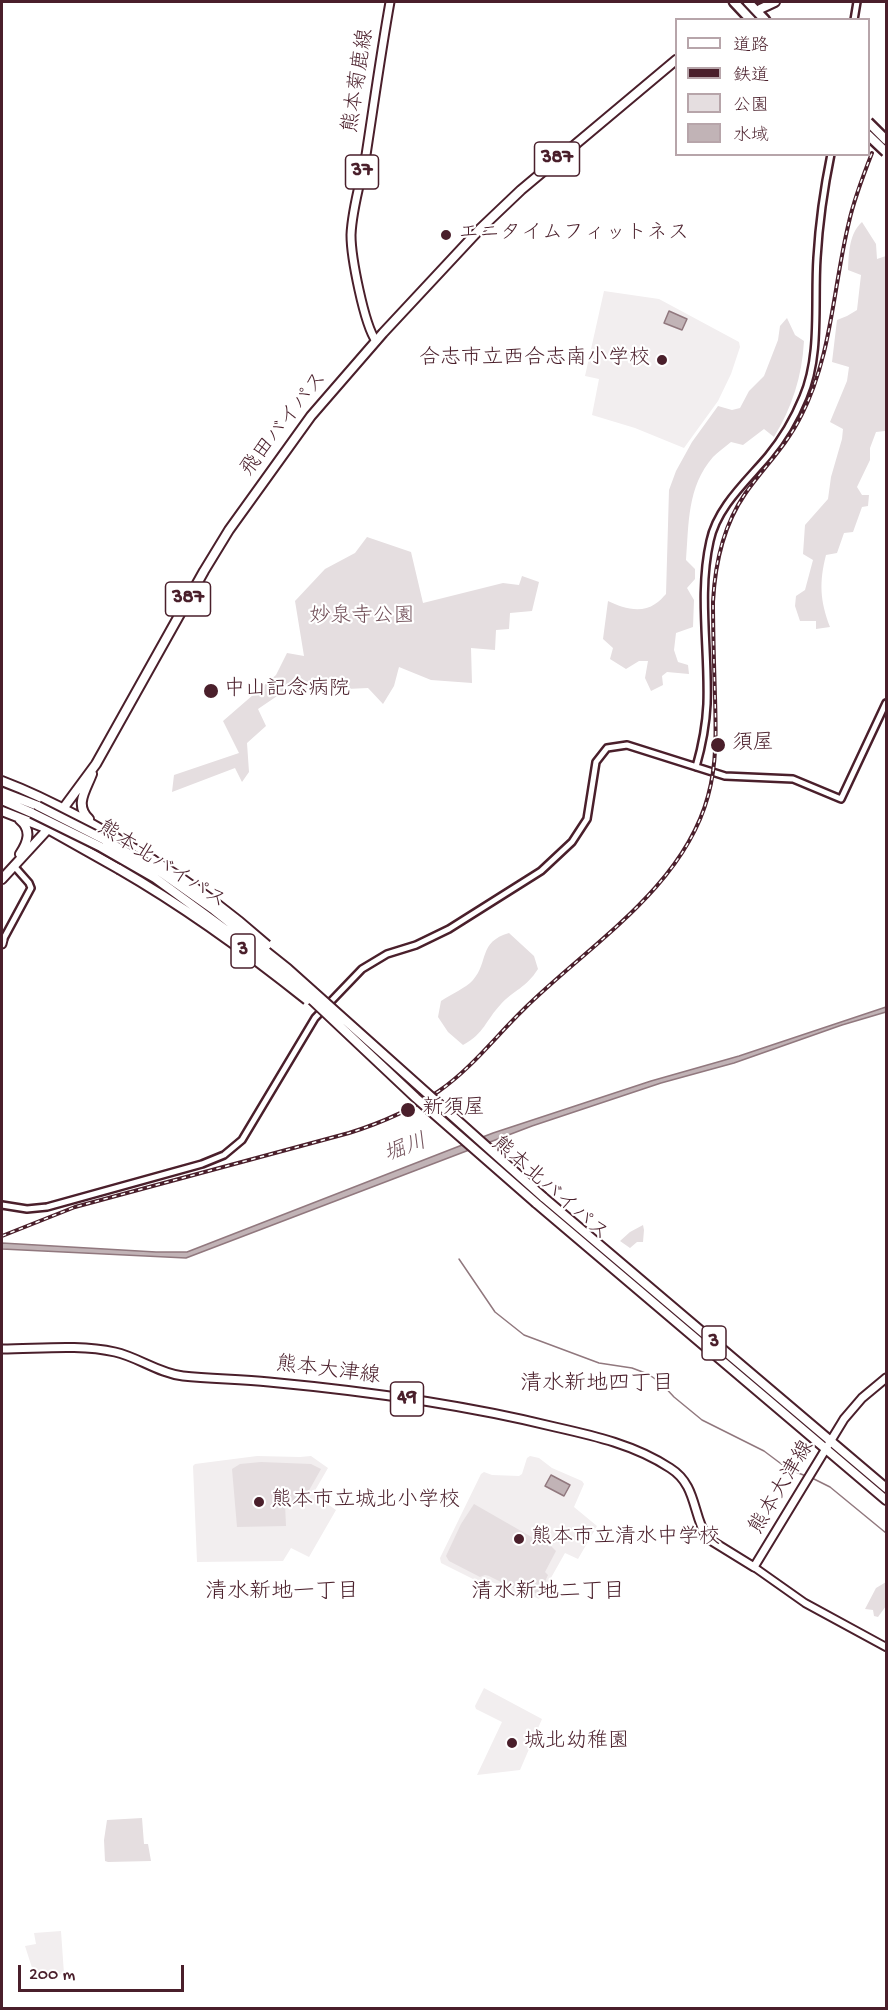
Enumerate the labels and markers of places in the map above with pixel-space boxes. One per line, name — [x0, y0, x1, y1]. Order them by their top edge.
place label: エニタイムフィットネス — [458, 222, 689, 248]
marker: エニタイムフィットネス — [439, 228, 453, 242]
place label: 合志市立西合志南小学校 — [419, 347, 650, 373]
marker: 合志市立西合志南小学校 — [655, 353, 669, 367]
place label: 中山記念病院 — [224, 678, 350, 704]
marker: 中山記念病院 — [202, 682, 220, 700]
place label: 須屋 — [732, 732, 774, 758]
marker: 須屋 — [709, 736, 727, 754]
place label: 新須屋 — [422, 1097, 485, 1123]
marker: 新須屋 — [399, 1101, 417, 1119]
place label: 熊本市立城北小学校 — [271, 1489, 460, 1515]
marker: 熊本市立城北小学校 — [252, 1495, 266, 1509]
place label: 熊本市立清水中学校 — [531, 1526, 720, 1552]
marker: 熊本市立清水中学校 — [512, 1532, 526, 1546]
place label: 城北幼稚園 — [524, 1730, 629, 1756]
marker: 城北幼稚園 — [505, 1736, 519, 1750]

